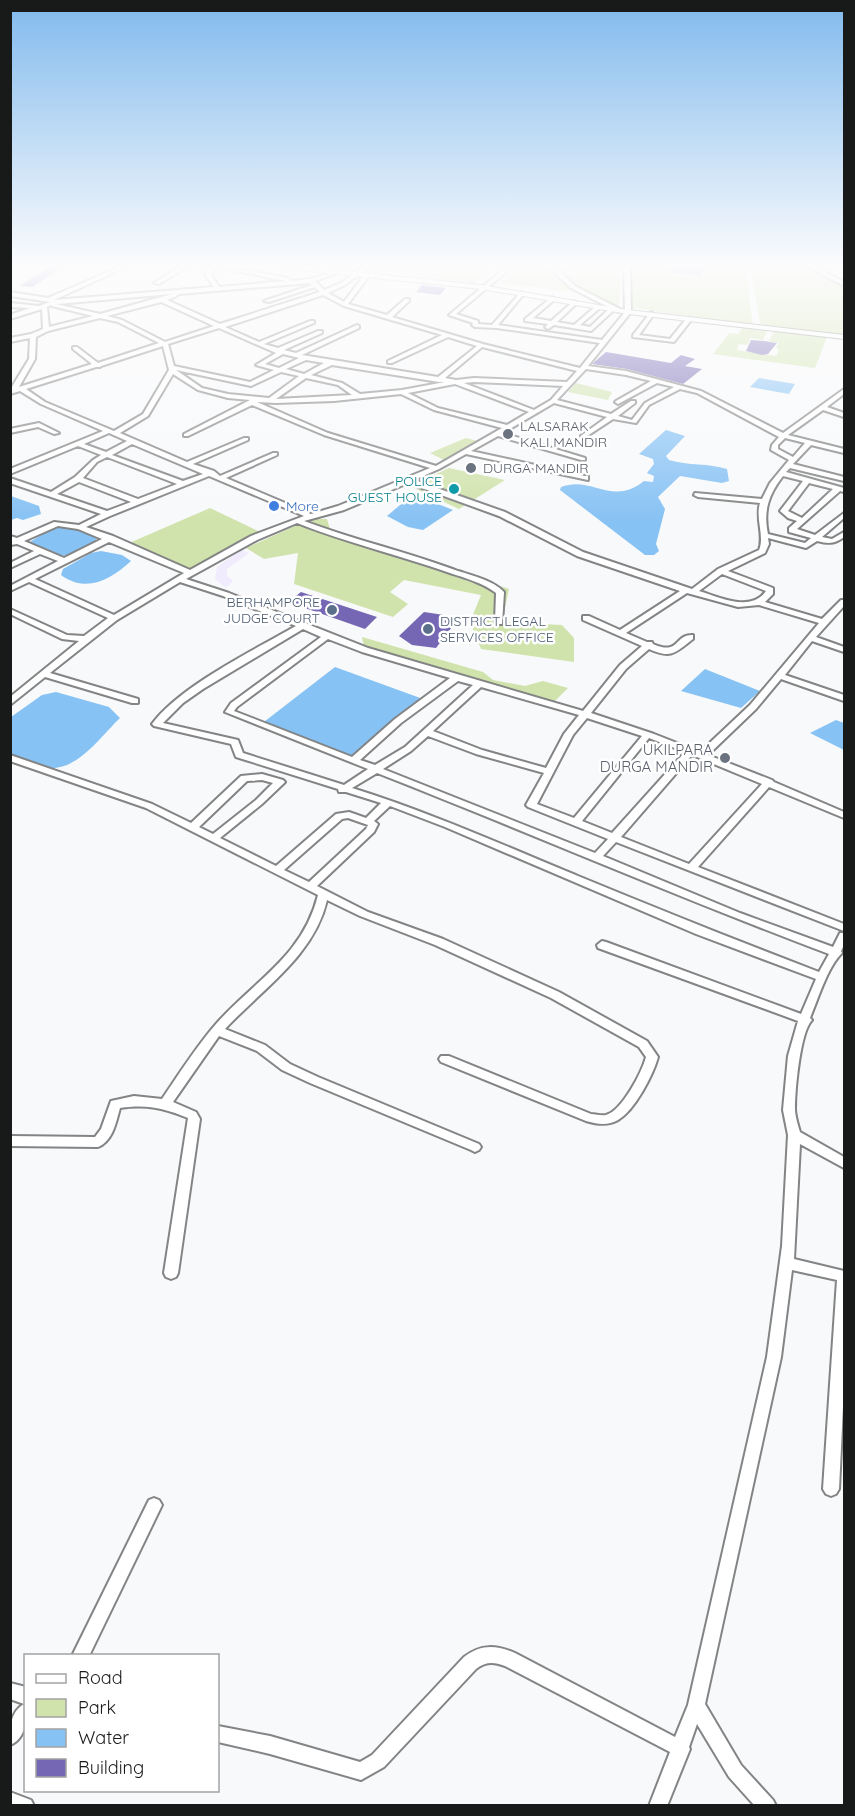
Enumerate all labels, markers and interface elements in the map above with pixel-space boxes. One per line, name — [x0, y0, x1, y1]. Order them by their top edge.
place label: LALSARAK KALI MANDIR — [520, 417, 607, 451]
marker: LALSARAK KALI MANDIR — [501, 427, 515, 441]
place label: DURGA MANDIR — [483, 459, 589, 477]
marker: DURGA MANDIR — [464, 461, 478, 475]
place label: POLICE GUEST HOUSE — [348, 472, 442, 506]
marker: POLICE GUEST HOUSE — [447, 482, 461, 496]
place label: More — [286, 497, 319, 515]
marker: More — [267, 499, 281, 513]
place label: BERHAMPORE JUDGE COURT — [223, 593, 320, 627]
marker: BERHAMPORE JUDGE COURT — [325, 603, 339, 617]
place label: DISTRICT LEGAL SERVICES OFFICE — [440, 612, 554, 646]
marker: DISTRICT LEGAL SERVICES OFFICE — [421, 622, 435, 636]
place label: UKILPARA DURGA MANDIR — [600, 740, 713, 776]
marker: UKILPARA DURGA MANDIR — [718, 751, 732, 765]
legend — [24, 1654, 219, 1792]
text: Road — [78, 1666, 123, 1689]
text: Park — [78, 1696, 116, 1719]
text: Water — [78, 1726, 129, 1749]
text: Building — [78, 1756, 144, 1779]

